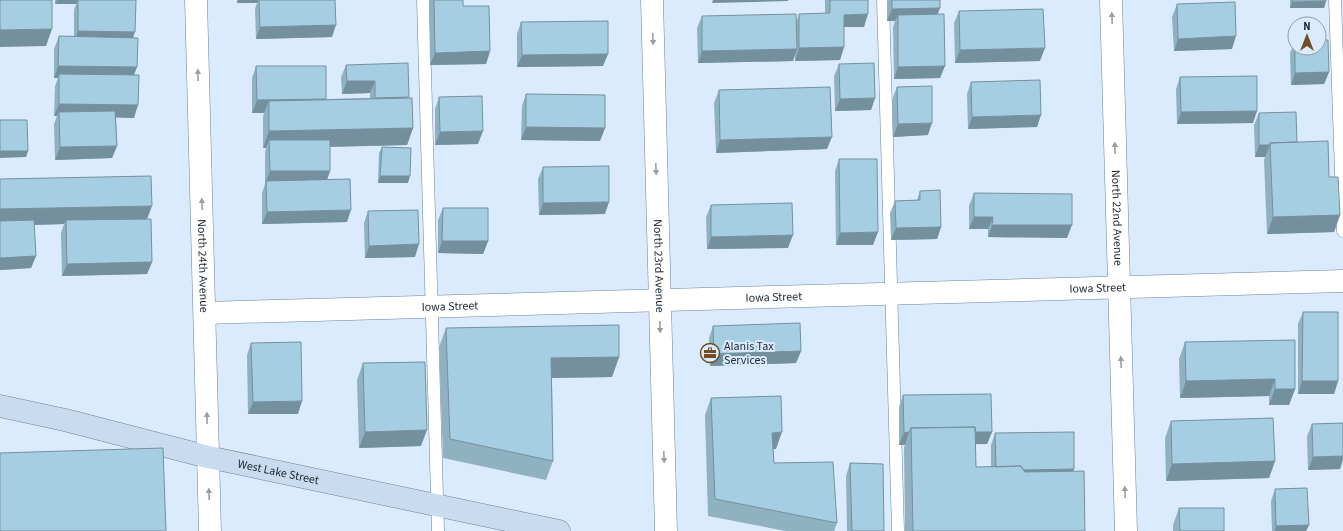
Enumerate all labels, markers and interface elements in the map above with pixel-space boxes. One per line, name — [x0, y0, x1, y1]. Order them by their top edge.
one-way arrow — [1109, 11, 1115, 24]
north arrow — [1287, 16, 1327, 56]
text: N — [1303, 19, 1311, 34]
one-way arrow — [650, 33, 656, 46]
one-way arrow — [195, 68, 201, 81]
one-way arrow — [1112, 142, 1119, 154]
one-way arrow — [653, 163, 659, 176]
street label: North 22nd Avenue — [1107, 170, 1127, 266]
one-way arrow — [199, 197, 205, 210]
street label: North 24th Avenue — [193, 219, 212, 313]
street label: North 23rd Avenue — [649, 219, 668, 313]
street label: Iowa Street — [1069, 279, 1126, 298]
street label: Iowa Street — [745, 288, 802, 307]
street label: Iowa Street — [421, 297, 478, 316]
one-way arrow — [657, 321, 664, 333]
place label: Alanis Tax Services — [724, 338, 774, 369]
office icon: Alanis Tax Services — [699, 342, 721, 364]
one-way arrow — [1118, 356, 1125, 368]
one-way arrow — [204, 411, 210, 424]
one-way arrow — [661, 451, 667, 464]
street label: West Lake Street — [236, 455, 320, 489]
one-way arrow — [1122, 485, 1128, 498]
one-way arrow — [206, 487, 212, 500]

